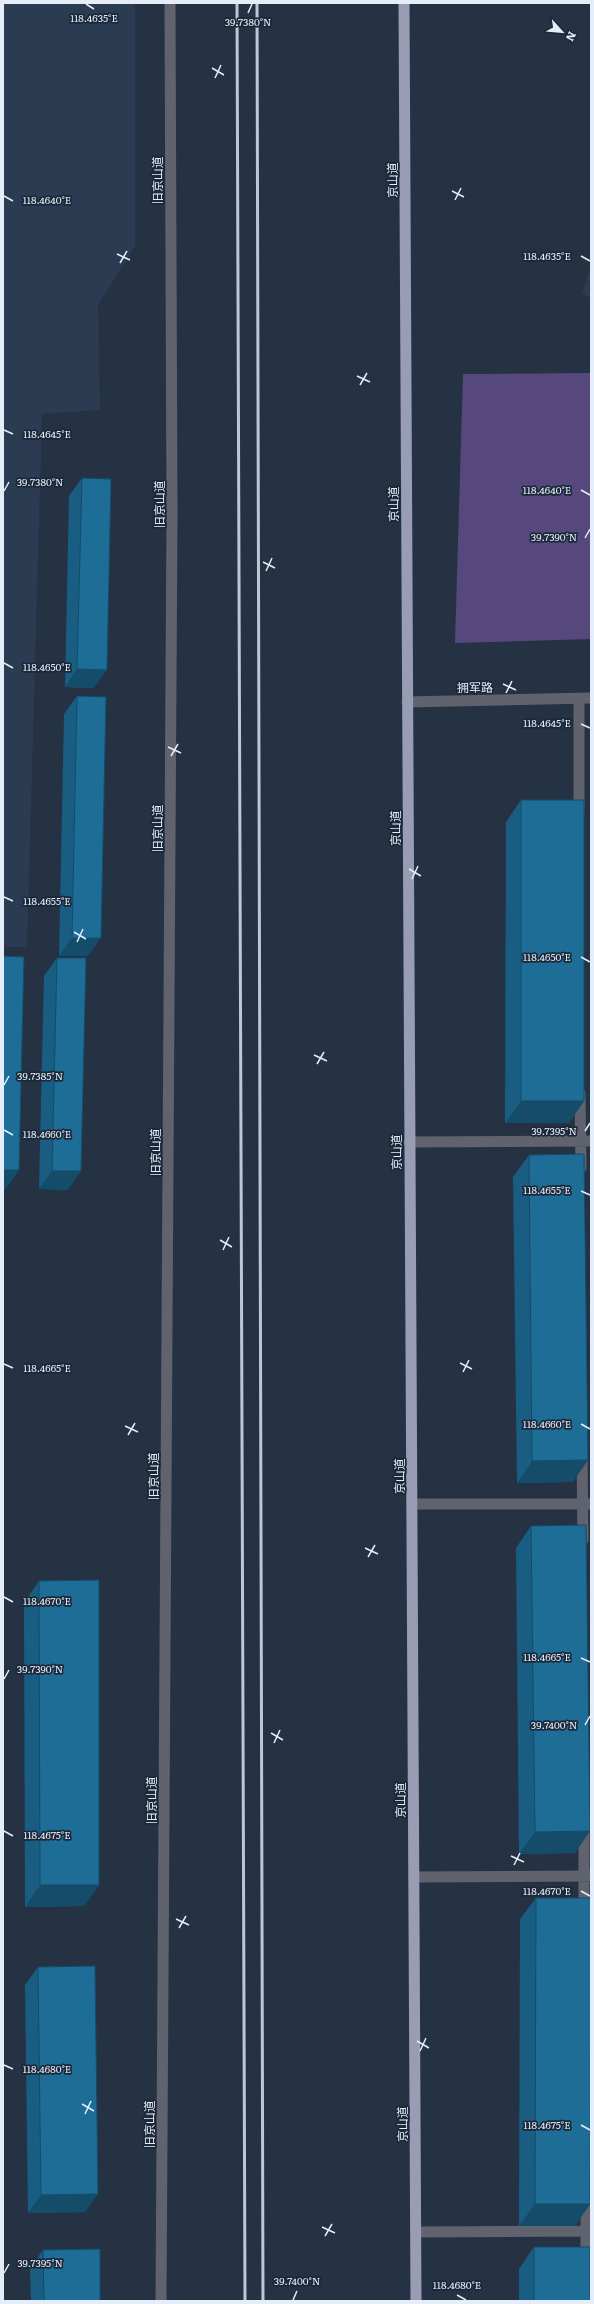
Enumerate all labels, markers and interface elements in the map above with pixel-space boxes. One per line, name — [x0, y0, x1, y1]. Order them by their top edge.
text: 118.4635°E — [70, 10, 118, 25]
north arrow — [542, 12, 582, 52]
text: 39.7380°N — [225, 14, 271, 29]
text: N — [563, 29, 581, 45]
street label: 旧京山道 — [148, 156, 166, 204]
street label: 京山道 — [383, 162, 401, 198]
text: 118.4640°E — [23, 192, 71, 207]
text: 118.4635°E — [523, 248, 571, 263]
text: 118.4645°E — [23, 426, 71, 441]
text: 39.7380°N — [17, 474, 63, 489]
street label: 旧京山道 — [150, 480, 168, 528]
text: 118.4640°E — [523, 482, 571, 497]
street label: 京山道 — [384, 486, 402, 522]
text: 39.7390°N — [531, 529, 577, 544]
text: 118.4650°E — [23, 659, 71, 674]
street label: 拥军路 — [457, 678, 493, 696]
text: 118.4645°E — [523, 715, 571, 730]
street label: 旧京山道 — [148, 804, 166, 852]
street label: 京山道 — [386, 810, 404, 846]
text: 118.4655°E — [23, 893, 71, 908]
text: 118.4650°E — [523, 949, 571, 964]
text: 39.7385°N — [17, 1068, 63, 1083]
text: 39.7395°N — [531, 1123, 577, 1138]
text: 118.4660°E — [23, 1126, 71, 1141]
street label: 旧京山道 — [146, 1128, 164, 1176]
street label: 京山道 — [387, 1134, 405, 1170]
text: 118.4655°E — [523, 1182, 571, 1197]
text: 118.4665°E — [23, 1360, 71, 1375]
text: 118.4660°E — [523, 1416, 571, 1431]
street label: 旧京山道 — [144, 1452, 162, 1500]
street label: 京山道 — [390, 1458, 408, 1494]
text: 118.4670°E — [23, 1593, 71, 1608]
text: 118.4665°E — [523, 1649, 571, 1664]
text: 39.7390°N — [17, 1661, 63, 1676]
text: 39.7400°N — [531, 1717, 577, 1732]
street label: 旧京山道 — [142, 1776, 160, 1824]
street label: 京山道 — [391, 1782, 409, 1818]
text: 118.4675°E — [23, 1827, 71, 1842]
text: 118.4670°E — [523, 1883, 571, 1898]
text: 118.4680°E — [23, 2061, 71, 2076]
street label: 旧京山道 — [140, 2100, 158, 2148]
street label: 京山道 — [393, 2106, 411, 2142]
text: 118.4675°E — [523, 2117, 571, 2132]
text: 39.7395°N — [17, 2255, 63, 2270]
text: 39.7400°N — [274, 2273, 320, 2288]
text: 118.4680°E — [433, 2277, 481, 2292]

